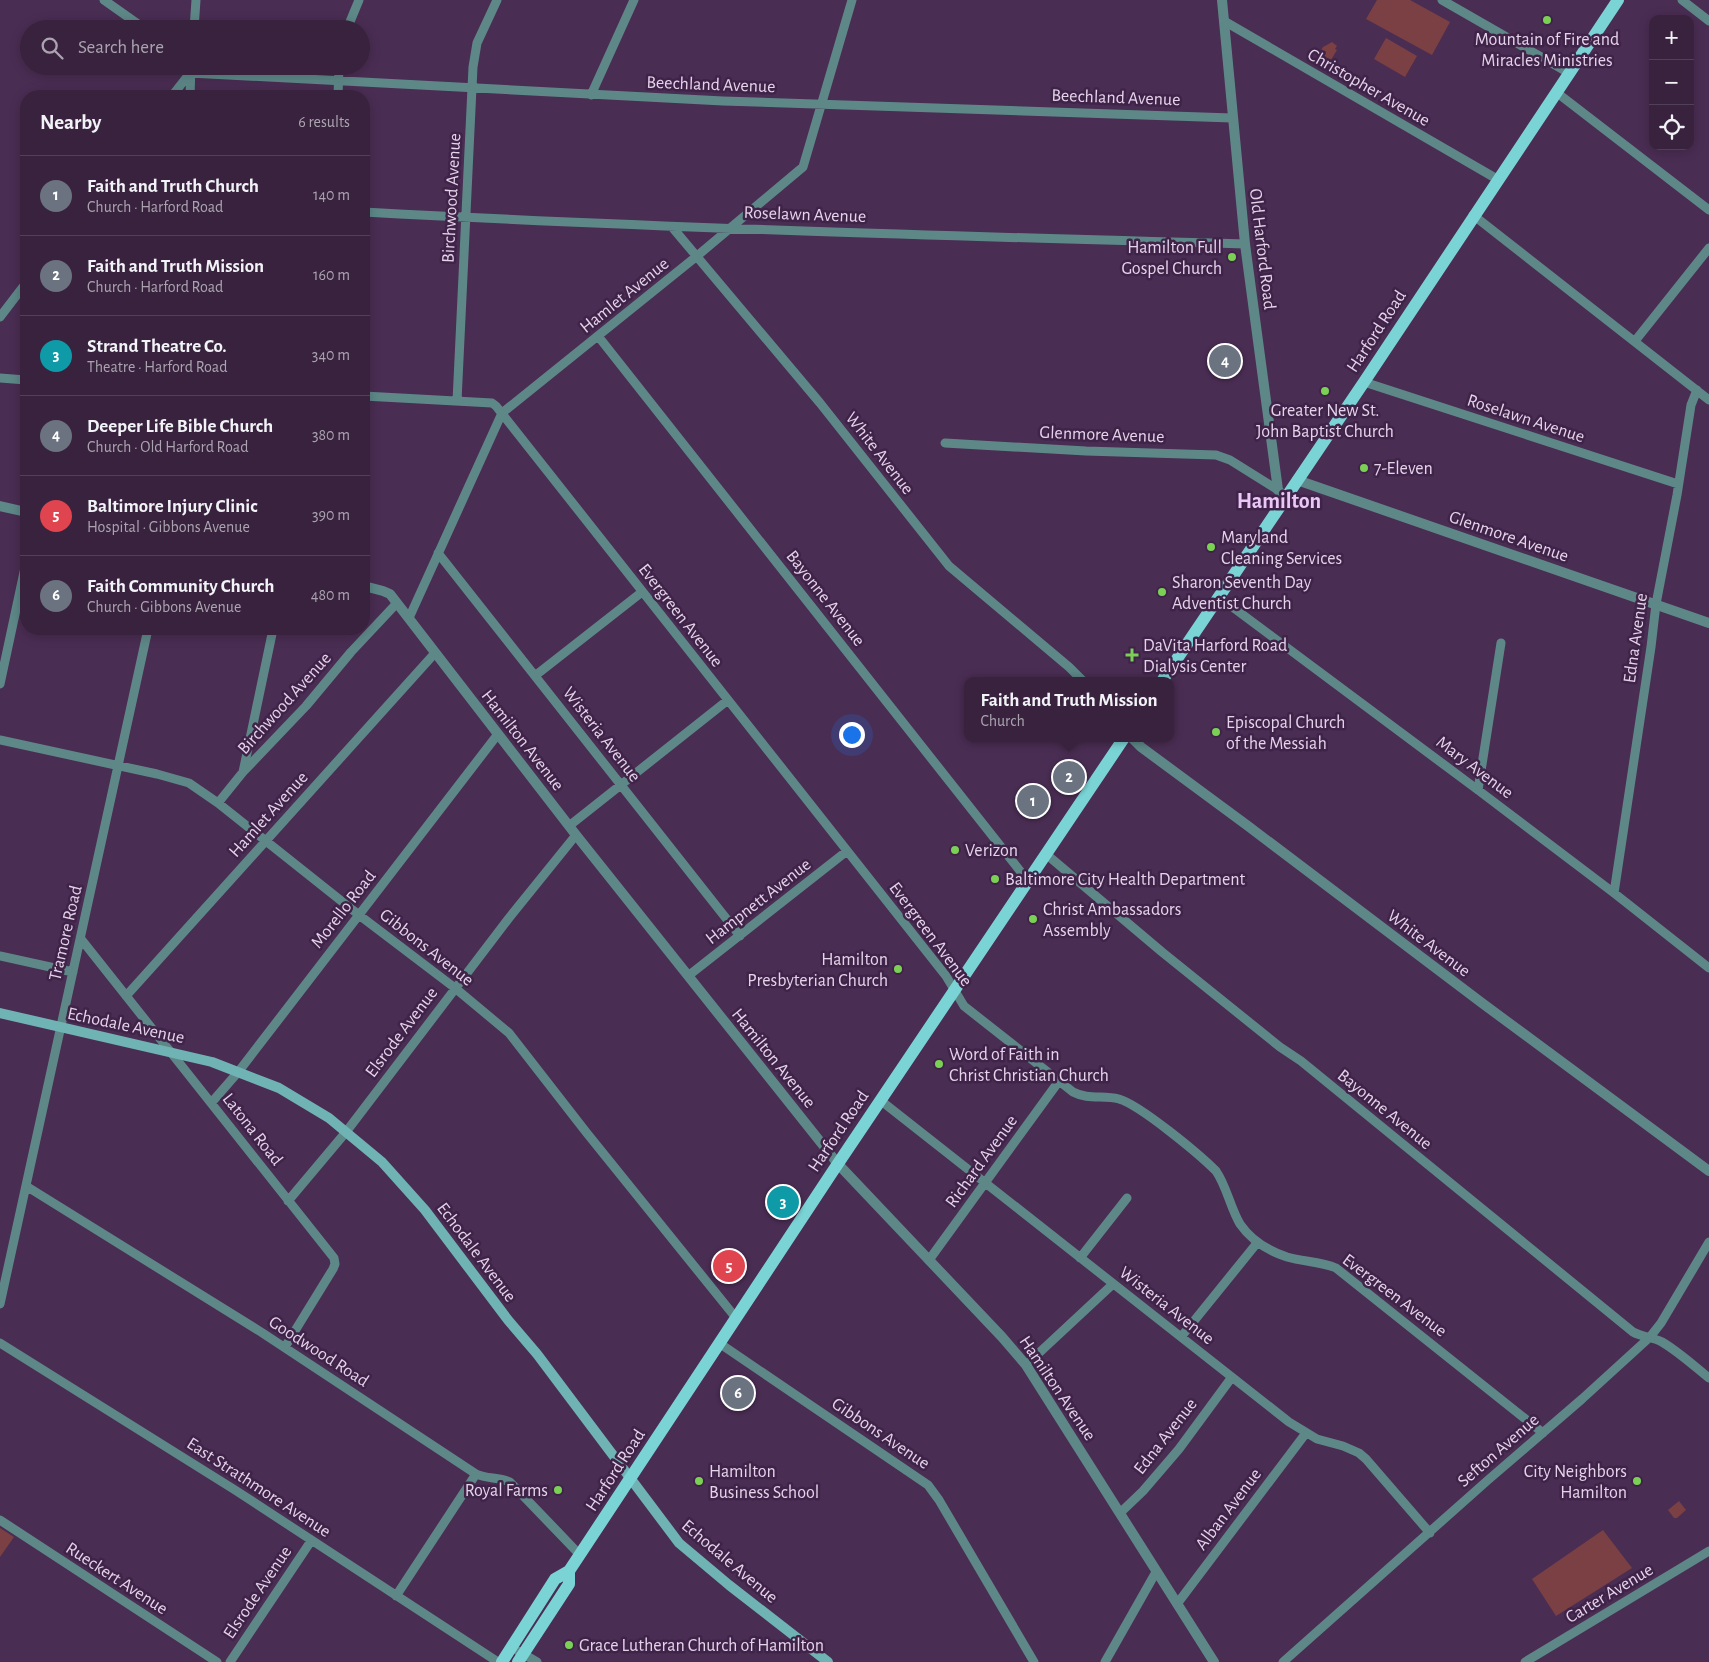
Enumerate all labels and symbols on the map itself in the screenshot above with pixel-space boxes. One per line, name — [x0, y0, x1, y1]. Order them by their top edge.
marker: Mountain of Fire and Miracles Ministries — [1541, 14, 1553, 26]
place label: Mountain of Fire and Miracles Ministries — [1475, 31, 1619, 70]
street label: Christopher Avenue — [1304, 46, 1433, 130]
street label: Beechland Avenue — [646, 74, 776, 96]
street label: Beechland Avenue — [1051, 87, 1181, 109]
street label: Birchwood Avenue — [440, 133, 464, 263]
street label: Old Harford Road — [1246, 188, 1278, 311]
street label: Roselawn Avenue — [743, 204, 867, 226]
place label: Hamilton Full Gospel Church — [1121, 239, 1222, 278]
marker: Hamilton Full Gospel Church — [1226, 251, 1238, 263]
street label: Hamlet Avenue — [577, 255, 672, 337]
street label: Harford Road — [1344, 287, 1410, 376]
pin: 4 — [1209, 342, 1241, 380]
marker: Greater New St. John Baptist Church — [1319, 385, 1331, 397]
street label: Roselawn Avenue — [1465, 391, 1587, 446]
place label: Greater New St. John Baptist Church — [1256, 402, 1394, 441]
street label: White Avenue — [842, 409, 917, 498]
street label: Glenmore Avenue — [1039, 424, 1165, 446]
place label: 7-Eleven — [1374, 460, 1433, 478]
marker: 7-Eleven — [1358, 462, 1370, 474]
district label: Hamilton — [1237, 490, 1321, 512]
street label: Glenmore Avenue — [1447, 508, 1571, 566]
place label: Maryland Cleaning Services — [1221, 529, 1342, 568]
marker: Maryland Cleaning Services — [1205, 541, 1217, 553]
street label: Bayonne Avenue — [782, 547, 868, 650]
street label: Evergreen Avenue — [634, 561, 726, 671]
place label: Sharon Seventh Day Adventist Church — [1172, 574, 1312, 613]
marker: Sharon Seventh Day Adventist Church — [1156, 586, 1168, 598]
street label: Edna Avenue — [1621, 592, 1651, 684]
place label: DaVita Harford Road Dialysis Center — [1143, 637, 1287, 676]
marker: DaVita Harford Road Dialysis Center — [1125, 648, 1139, 662]
street label: Birchwood Avenue — [235, 649, 335, 758]
street label: Wisteria Avenue — [559, 684, 644, 785]
street label: Hamilton Avenue — [478, 687, 567, 794]
place label: Episcopal Church of the Messiah — [1226, 714, 1345, 753]
your location — [839, 722, 865, 748]
marker: Episcopal Church of the Messiah — [1210, 726, 1222, 738]
street label: Mary Avenue — [1433, 733, 1516, 802]
pin: 2 — [1053, 758, 1085, 796]
street label: Hamlet Avenue — [226, 768, 312, 861]
pin: 1 — [1017, 782, 1049, 820]
place label: Verizon — [965, 842, 1018, 860]
marker: Verizon — [949, 844, 961, 856]
street label: Hampnett Avenue — [703, 855, 815, 948]
street label: Morello Road — [308, 867, 380, 952]
place label: Baltimore City Health Department — [1005, 871, 1246, 889]
marker: Baltimore City Health Department — [989, 873, 1001, 885]
street label: Evergreen Avenue — [885, 879, 975, 990]
street label: Tramore Road — [46, 884, 86, 983]
place label: Christ Ambassadors Assembly — [1043, 901, 1181, 940]
street label: Gibbons Avenue — [376, 906, 477, 990]
street label: White Avenue — [1384, 907, 1473, 981]
marker: Christ Ambassadors Assembly — [1027, 913, 1039, 925]
place label: Hamilton Presbyterian Church — [747, 951, 888, 990]
marker: Hamilton Presbyterian Church — [892, 963, 904, 975]
street label: Elsrode Avenue — [362, 984, 441, 1081]
street label: Echodale Avenue — [66, 1005, 186, 1047]
street label: Hamilton Avenue — [728, 1005, 819, 1112]
place label: Word of Faith in Christ Christian Church — [949, 1046, 1109, 1085]
marker: Word of Faith in Christ Christian Church — [933, 1058, 945, 1070]
street label: Bayonne Avenue — [1334, 1066, 1435, 1153]
street label: Harford Road — [805, 1088, 872, 1175]
street label: Latona Road — [219, 1090, 286, 1169]
street label: Richard Avenue — [942, 1112, 1021, 1211]
pin: 3 — [767, 1183, 799, 1221]
street label: Echodale Avenue — [433, 1200, 519, 1306]
pin: 5 — [713, 1247, 745, 1285]
street label: Evergreen Avenue — [1339, 1251, 1450, 1341]
street label: Wisteria Avenue — [1116, 1263, 1217, 1348]
street label: Goodwood Road — [265, 1313, 372, 1391]
street label: Hamilton Avenue — [1016, 1333, 1099, 1444]
pin: 6 — [722, 1374, 754, 1412]
street label: Gibbons Avenue — [828, 1395, 933, 1473]
street label: Edna Avenue — [1131, 1395, 1201, 1478]
street label: Sefton Avenue — [1455, 1411, 1543, 1491]
street label: Harford Road — [583, 1426, 649, 1515]
street label: East Strathmore Avenue — [183, 1435, 334, 1541]
place label: Hamilton Business School — [709, 1463, 819, 1502]
place label: City Neighbors Hamilton — [1524, 1463, 1627, 1502]
street label: Alban Avenue — [1192, 1465, 1265, 1554]
marker: Hamilton Business School — [693, 1475, 705, 1487]
marker: City Neighbors Hamilton — [1631, 1475, 1643, 1487]
place label: Royal Farms — [465, 1482, 548, 1500]
marker: Royal Farms — [552, 1484, 564, 1496]
street label: Echodale Avenue — [678, 1517, 781, 1607]
street label: Rueckert Avenue — [62, 1539, 171, 1618]
street label: Elsrode Avenue — [220, 1543, 295, 1642]
street label: Carter Avenue — [1563, 1561, 1656, 1627]
place label: Grace Lutheran Church of Hamilton — [579, 1637, 824, 1655]
marker: Grace Lutheran Church of Hamilton — [563, 1639, 575, 1651]

